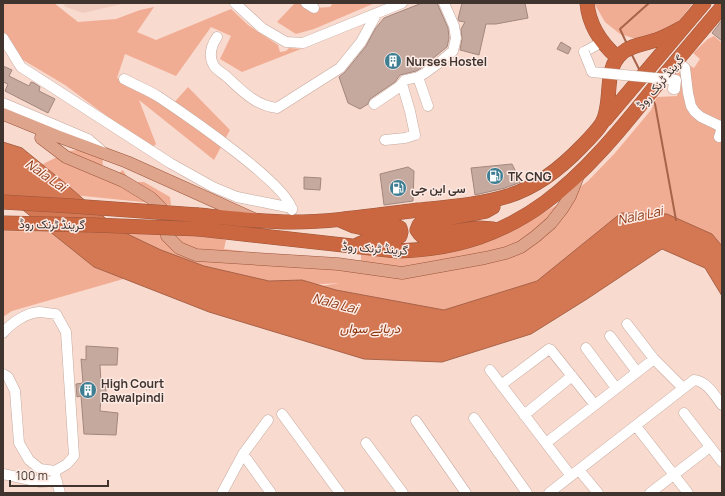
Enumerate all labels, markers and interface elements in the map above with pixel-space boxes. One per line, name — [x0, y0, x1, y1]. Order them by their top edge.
building icon: Nurses Hostel — [383, 51, 403, 71]
street label: گرینڈ ٹرنک روڈ — [632, 51, 688, 113]
place label: Nurses Hostel — [406, 53, 487, 70]
water label: Nala Lai — [22, 154, 72, 197]
fuel station icon: TK CNG — [485, 166, 505, 186]
place label: TK CNG — [508, 168, 552, 185]
fuel station icon: سی این جی — [388, 178, 408, 198]
place label: سی این جی — [411, 180, 466, 197]
water label: Nala Lai — [616, 201, 666, 229]
street label: گرینڈ ٹرنک روڈ — [19, 215, 85, 233]
street label: گرینڈ ٹرنک روڈ — [341, 237, 409, 259]
water label: Nala Lai — [311, 288, 361, 318]
water label: دریائے سواں — [340, 319, 401, 337]
place label: High Court Rawalpindi — [101, 375, 164, 406]
building icon: High Court Rawalpindi — [78, 380, 98, 400]
scale bar — [10, 462, 108, 488]
text: 100 m — [16, 467, 48, 484]

